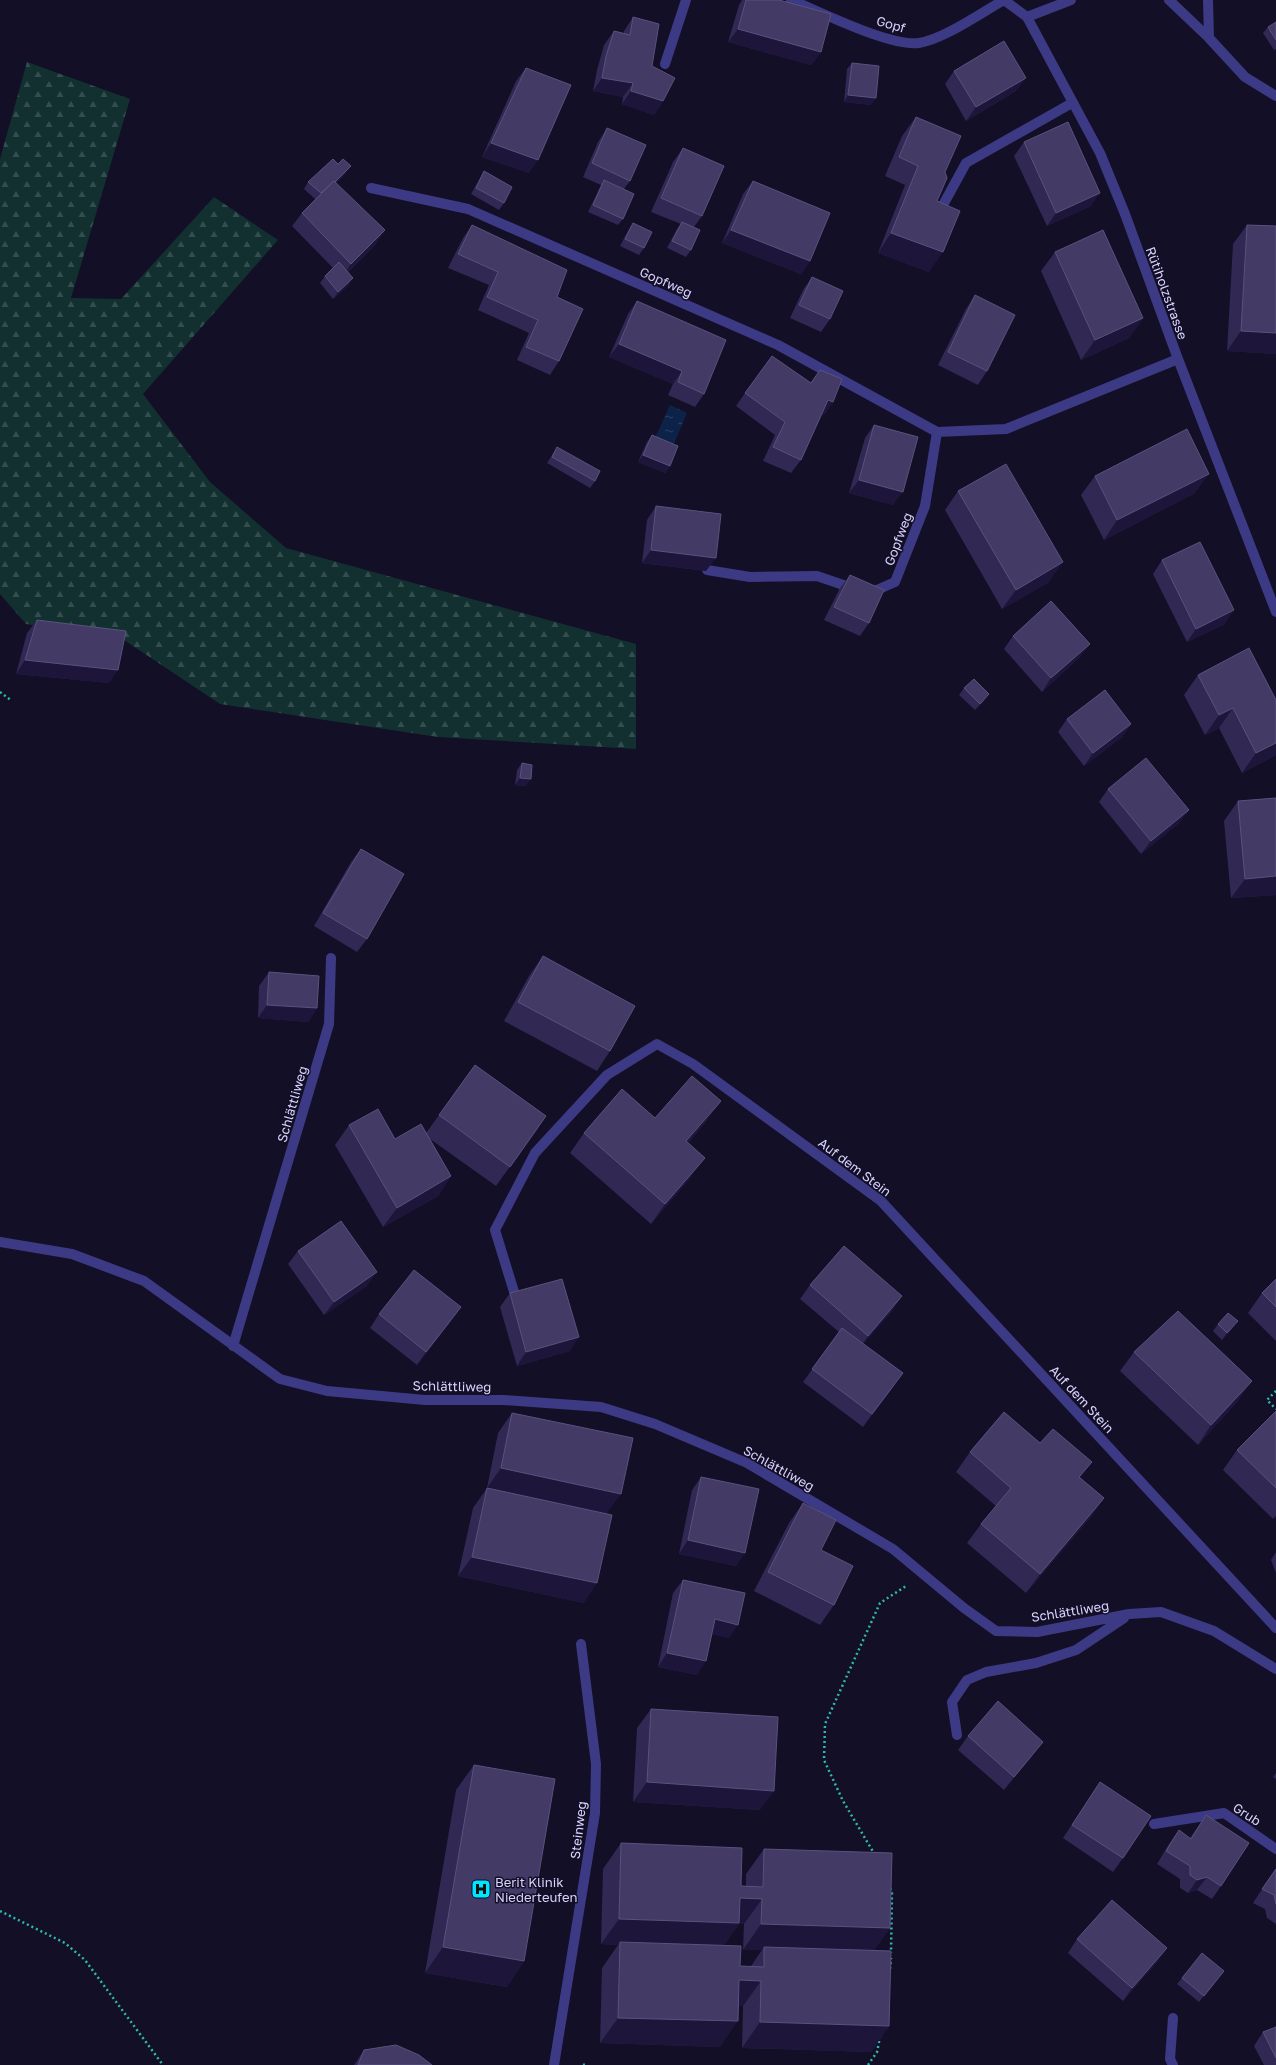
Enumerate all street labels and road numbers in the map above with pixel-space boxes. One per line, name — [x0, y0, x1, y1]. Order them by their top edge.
street label: Gopf — [875, 12, 908, 36]
street label: Rütiholzstrasse — [1143, 244, 1191, 342]
street label: Gopfweg — [637, 263, 695, 301]
street label: Gopfweg — [881, 510, 915, 568]
street label: Schlättliweg — [273, 1064, 311, 1144]
street label: Auf dem Stein — [815, 1134, 895, 1200]
street label: Auf dem Stein — [1047, 1362, 1117, 1436]
street label: Schlättliweg — [413, 1377, 491, 1395]
street label: Schlättliweg — [741, 1442, 817, 1494]
street label: Schlättliweg — [1030, 1597, 1110, 1625]
street label: Grub — [1230, 1799, 1264, 1829]
street label: Steinweg — [567, 1800, 589, 1860]

